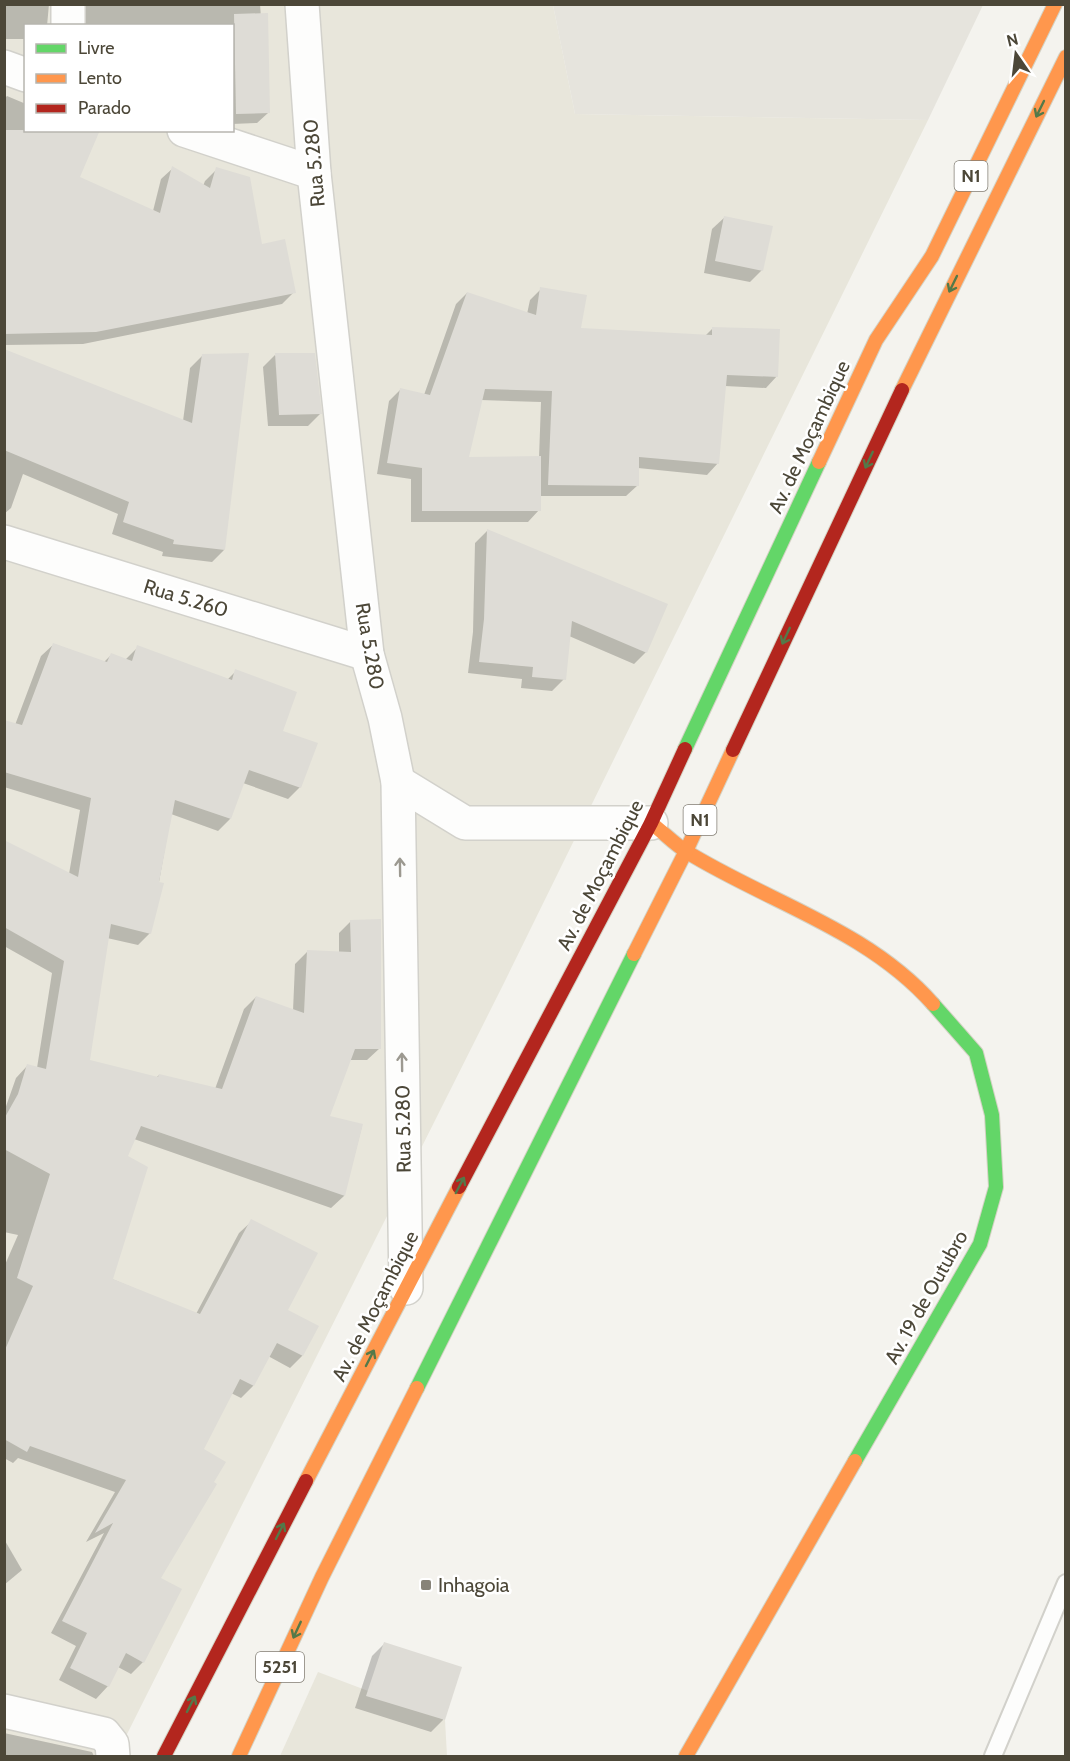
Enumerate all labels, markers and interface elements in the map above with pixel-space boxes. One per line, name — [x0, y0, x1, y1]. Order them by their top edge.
legend — [24, 24, 234, 132]
north arrow — [986, 24, 1046, 84]
text: N — [1005, 29, 1020, 51]
text: Livre — [78, 37, 114, 59]
text: Lento — [78, 67, 122, 89]
text: Parado — [78, 97, 131, 119]
one-way arrow — [1033, 100, 1045, 118]
street label: Rua 5.280 — [298, 118, 330, 208]
road number: N1 — [954, 161, 988, 191]
one-way arrow — [947, 274, 959, 292]
street label: Av. de Moçambique — [763, 357, 855, 517]
one-way arrow — [862, 450, 874, 468]
street label: Rua 5.260 — [141, 574, 231, 622]
street label: Rua 5.280 — [351, 601, 389, 691]
one-way arrow — [780, 627, 792, 645]
street label: Av. de Moçambique — [552, 796, 648, 954]
road number: N1 — [684, 805, 716, 835]
one-way arrow — [394, 857, 405, 877]
one-way arrow — [396, 1052, 408, 1072]
street label: Rua 5.280 — [390, 1085, 416, 1173]
one-way arrow — [454, 1177, 466, 1194]
street label: Av. 19 de Outubro — [879, 1226, 973, 1368]
street label: Av. de Moçambique — [327, 1227, 423, 1385]
one-way arrow — [365, 1349, 376, 1367]
one-way arrow — [275, 1522, 287, 1540]
place label: Inhagoia — [438, 1573, 510, 1597]
marker: Inhagoia — [419, 1578, 433, 1592]
one-way arrow — [291, 1621, 302, 1639]
road number: 5251 — [256, 1652, 304, 1682]
one-way arrow — [186, 1696, 197, 1714]

